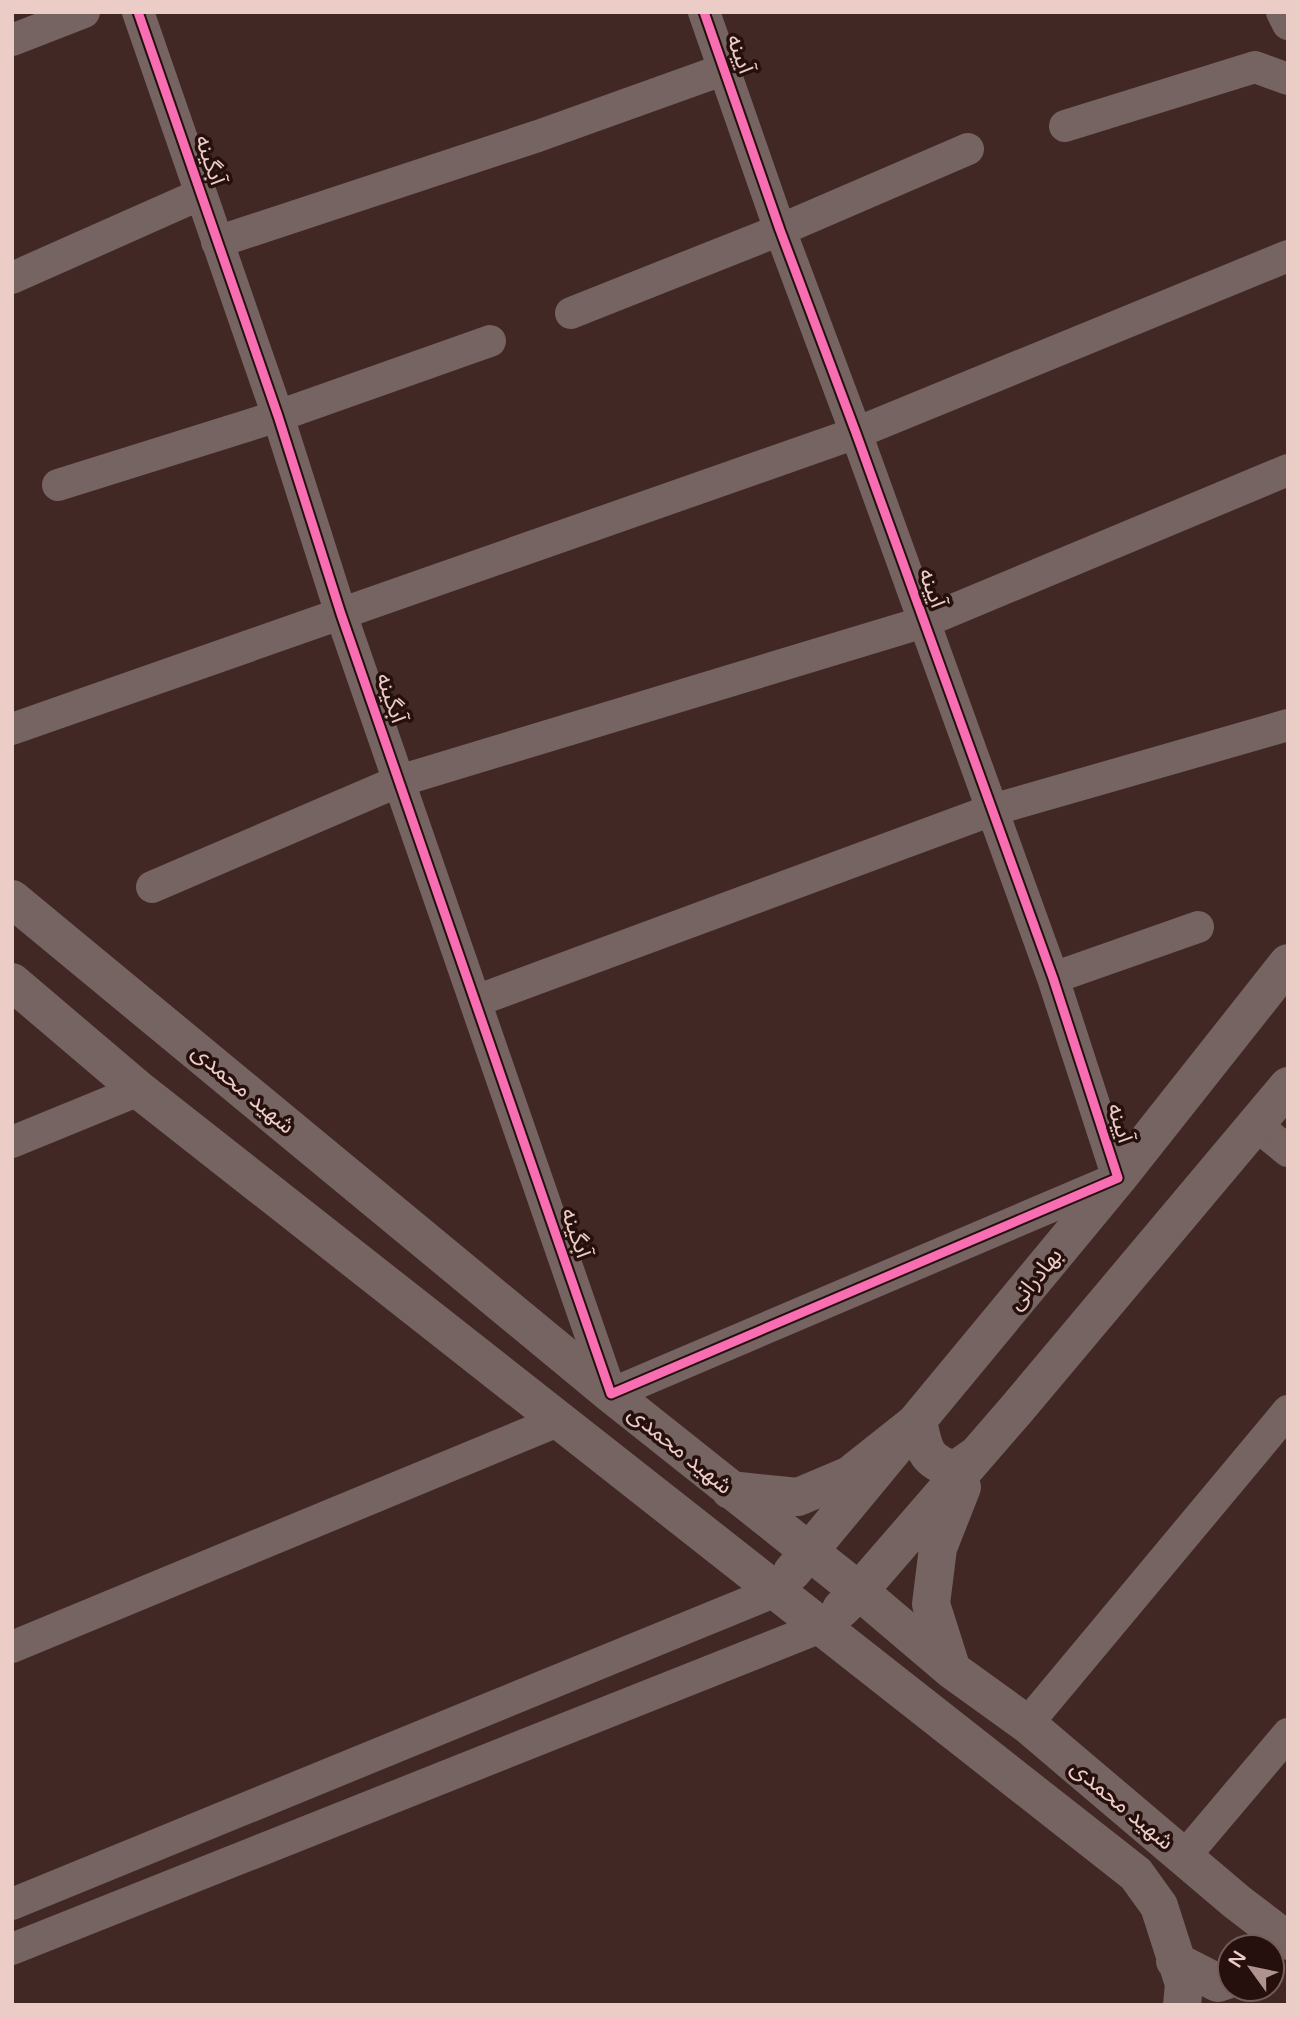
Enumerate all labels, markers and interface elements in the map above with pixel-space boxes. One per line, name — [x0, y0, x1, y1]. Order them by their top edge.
street label: آیینه — [720, 30, 760, 79]
street label: آبگینه — [188, 131, 232, 190]
street label: آیینه — [912, 564, 952, 613]
street label: آبگینه — [369, 669, 413, 728]
street label: شهید محمدی — [186, 1038, 300, 1140]
street label: آیینه — [1101, 1100, 1140, 1148]
street label: آبگینه — [554, 1204, 598, 1263]
street label: بهادرانی — [1001, 1242, 1069, 1316]
street label: شهید محمدی — [622, 1399, 738, 1501]
street label: شهید محمدی — [1065, 1754, 1179, 1856]
north arrow — [1216, 1933, 1286, 2003]
text: N — [1224, 1947, 1251, 1972]

